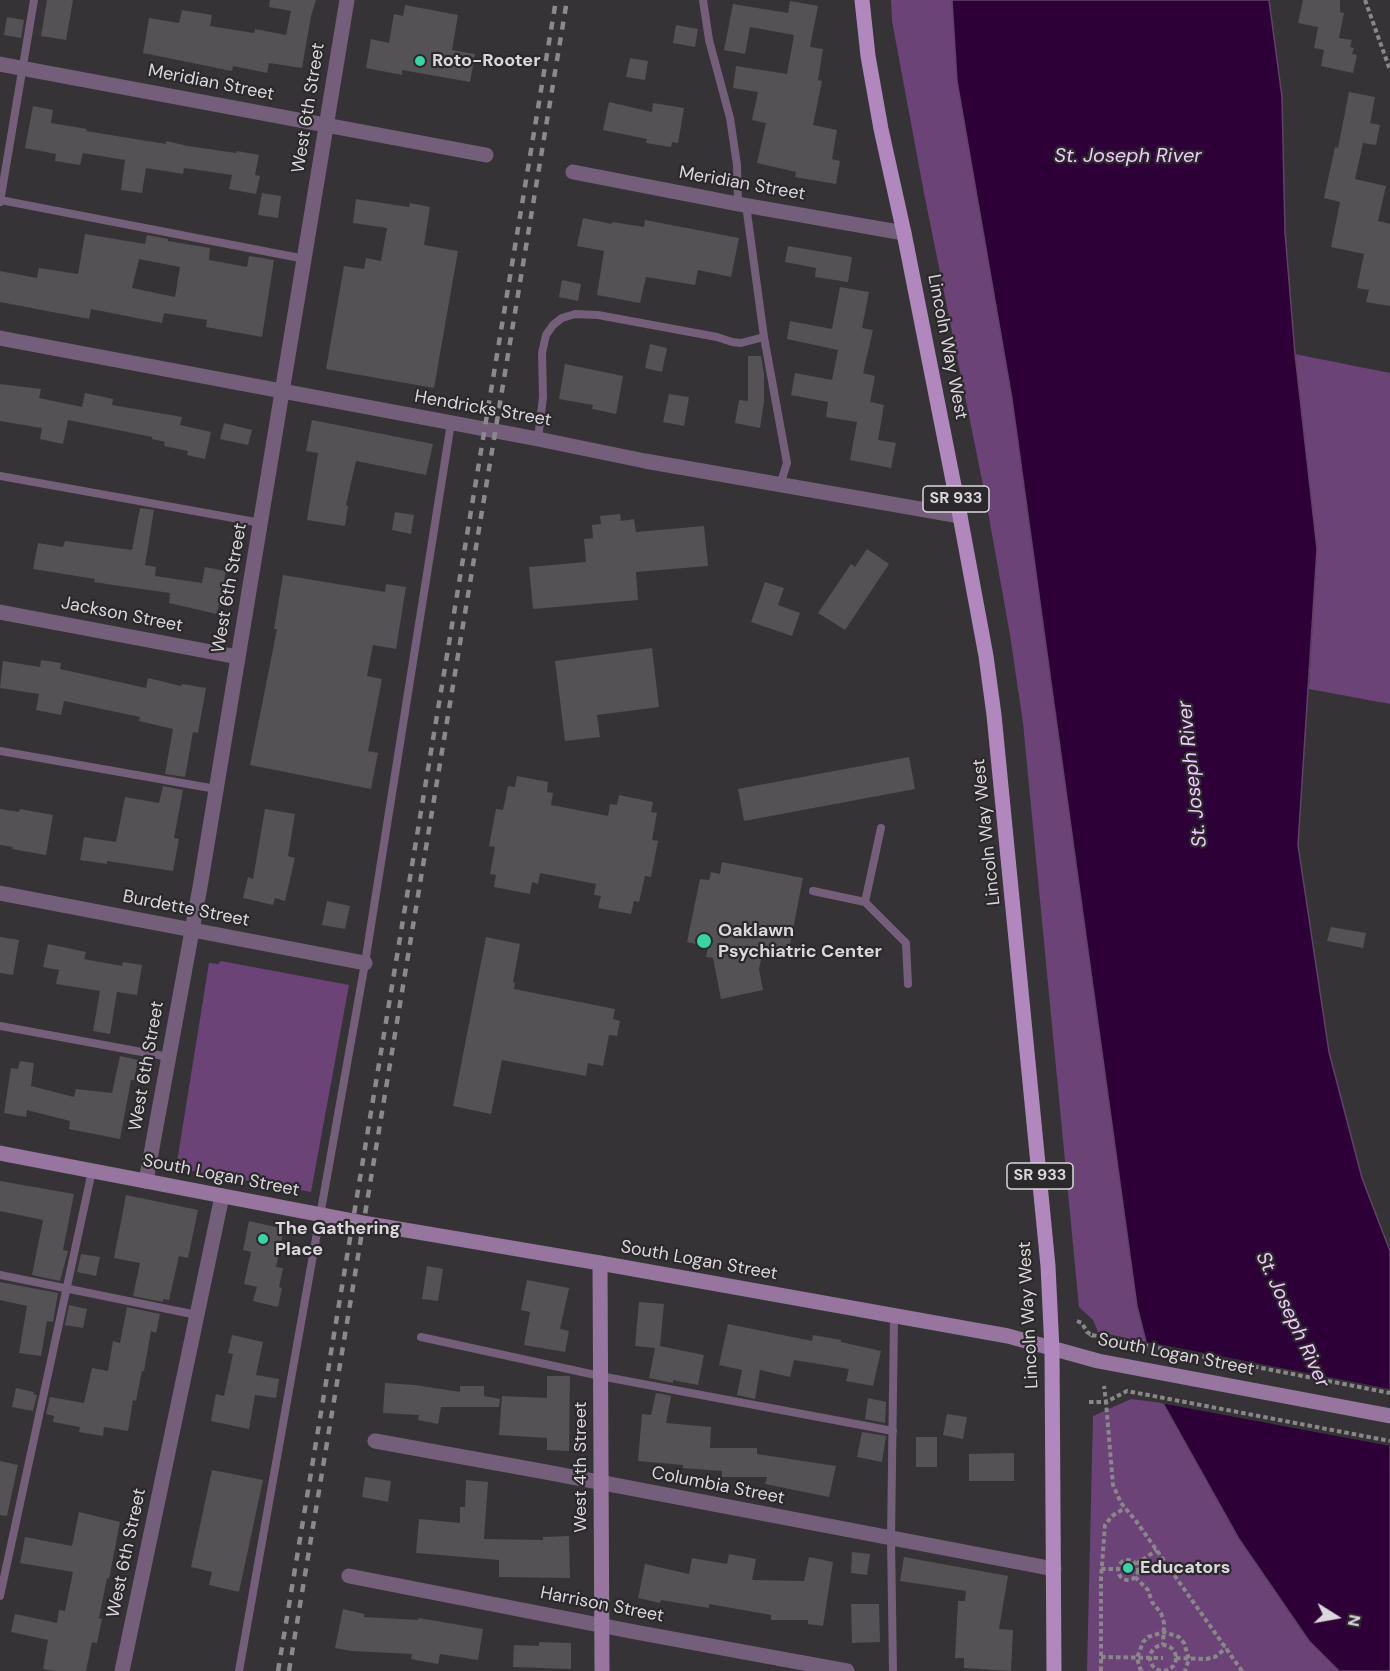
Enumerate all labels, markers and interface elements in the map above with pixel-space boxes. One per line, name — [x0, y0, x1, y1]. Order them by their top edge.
street label: West 6th Street — [288, 41, 330, 175]
place label: Roto-Rooter — [432, 50, 541, 72]
marker: Roto-Rooter — [413, 54, 427, 68]
street label: Meridian Street — [146, 60, 276, 106]
water label: St. Joseph River — [1054, 145, 1202, 169]
street label: Meridian Street — [677, 162, 807, 206]
street label: Lincoln Way West — [922, 273, 972, 421]
street label: Hendricks Street — [413, 386, 553, 432]
road number: SR 933 — [923, 486, 989, 512]
street label: West 6th Street — [208, 521, 252, 655]
street label: Jackson Street — [59, 593, 185, 637]
water label: St. Joseph River — [1173, 699, 1213, 849]
street label: Lincoln Way West — [969, 758, 1005, 906]
street label: Burdette Street — [121, 886, 251, 932]
place label: Oaklawn Psychiatric Center — [718, 920, 882, 962]
marker: Oaklawn Psychiatric Center — [695, 932, 713, 950]
street label: West 6th Street — [125, 999, 169, 1133]
street label: South Logan Street — [141, 1150, 301, 1202]
road number: SR 933 — [1007, 1163, 1073, 1189]
place label: The Gathering Place — [275, 1218, 400, 1260]
marker: The Gathering Place — [256, 1232, 270, 1246]
street label: South Logan Street — [619, 1237, 779, 1285]
street label: Lincoln Way West — [1014, 1241, 1044, 1389]
water label: St. Joseph River — [1250, 1248, 1334, 1392]
street label: South Logan Street — [1096, 1329, 1256, 1381]
street label: West 4th Street — [570, 1401, 592, 1533]
street label: Columbia Street — [650, 1463, 786, 1509]
street label: West 6th Street — [103, 1486, 151, 1620]
place label: Educators — [1140, 1557, 1230, 1579]
marker: Educators — [1121, 1561, 1135, 1575]
street label: Harrison Street — [538, 1582, 666, 1628]
north arrow — [1306, 1587, 1366, 1647]
text: N — [1343, 1613, 1366, 1628]

